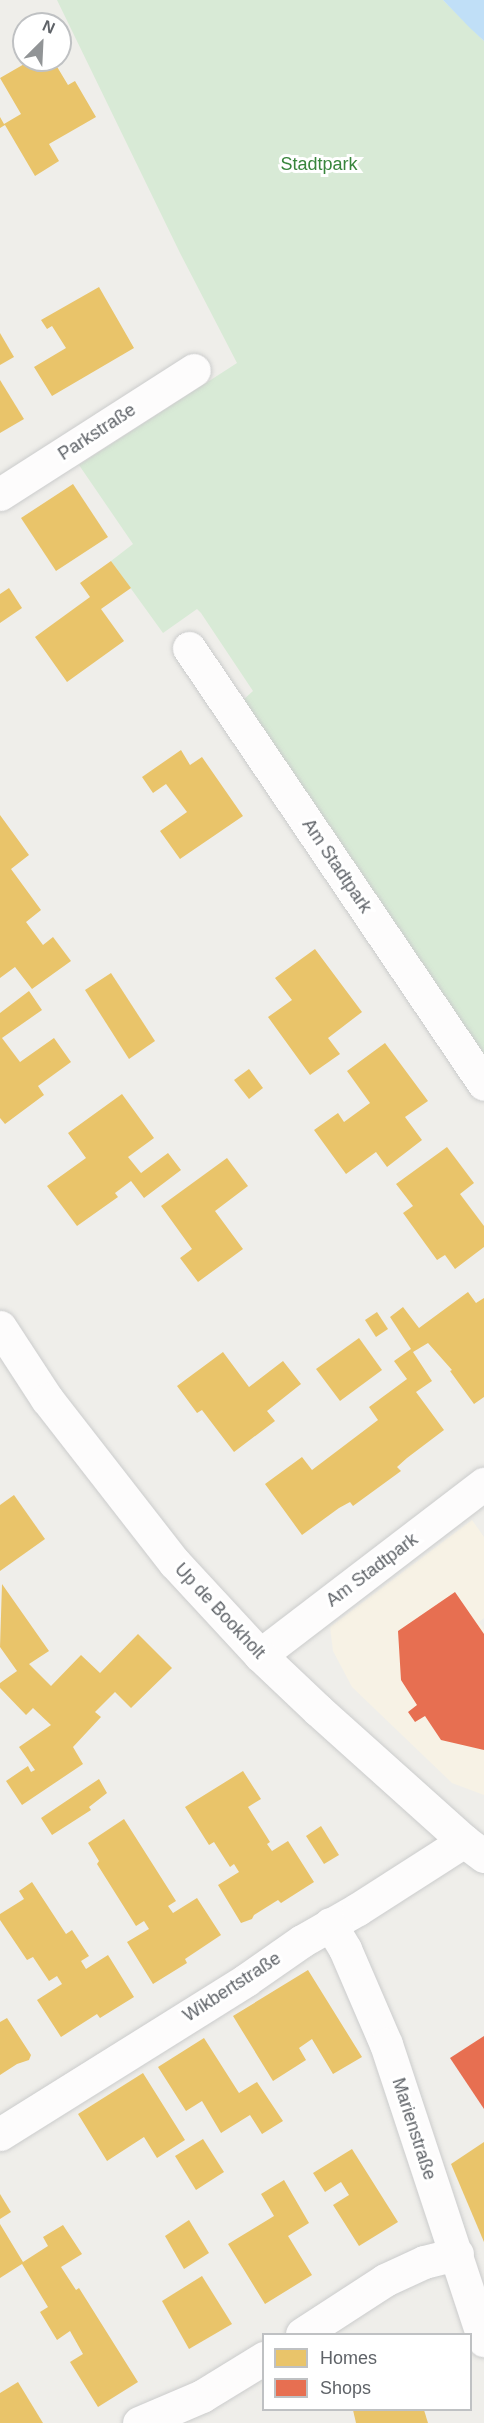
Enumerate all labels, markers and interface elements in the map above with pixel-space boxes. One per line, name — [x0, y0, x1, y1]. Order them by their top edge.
north arrow — [12, 12, 72, 72]
text: N — [40, 17, 57, 37]
park label: Stadtpark — [280, 153, 358, 175]
street label: Parkstraße — [54, 399, 140, 465]
street label: Am Stadtpark — [298, 815, 376, 917]
street label: Am Stadtpark — [322, 1529, 422, 1611]
street label: Up de Bookholt — [170, 1559, 270, 1663]
street label: Wikbertstraße — [179, 1947, 285, 2027]
street label: Marienstraße — [387, 2075, 441, 2183]
legend — [262, 2333, 472, 2411]
text: Homes — [320, 2348, 377, 2368]
text: Shops — [320, 2378, 371, 2398]

